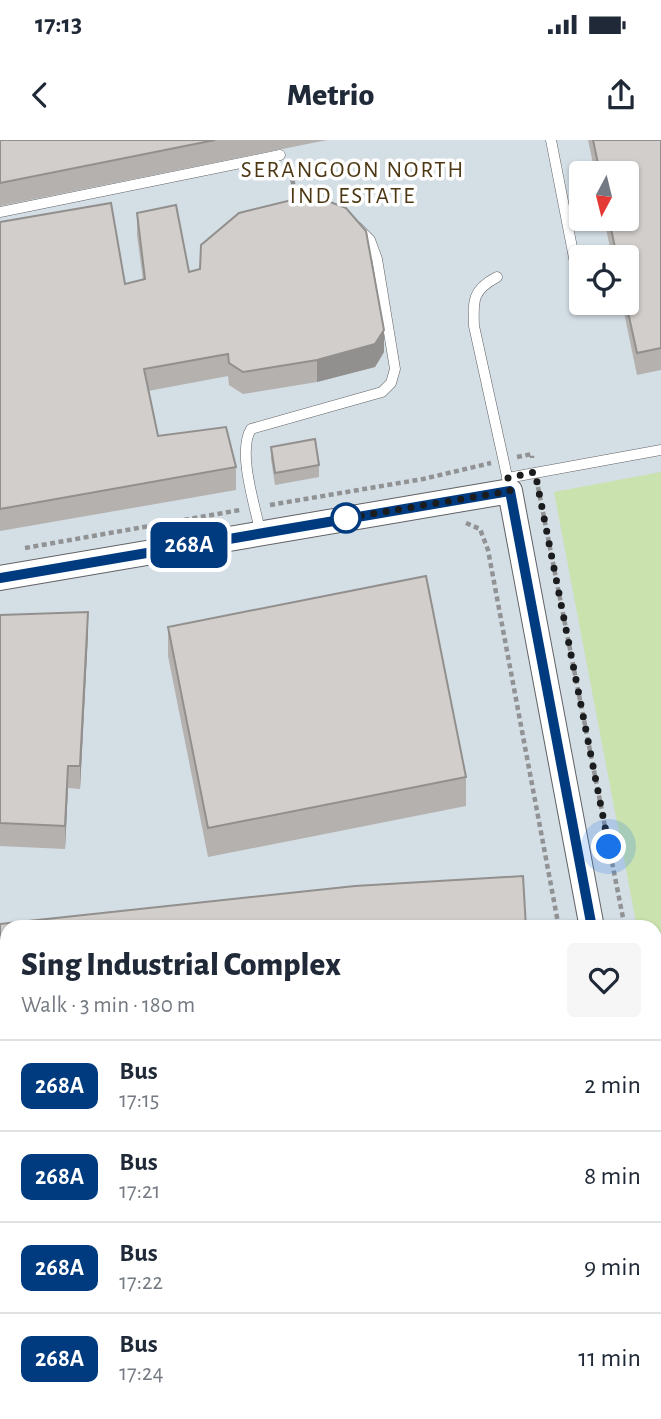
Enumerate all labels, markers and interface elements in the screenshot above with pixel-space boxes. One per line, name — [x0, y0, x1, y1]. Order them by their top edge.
text: 17:13 — [35, 11, 82, 37]
icon: back — [21, 76, 59, 114]
icon: share — [602, 76, 640, 114]
text: Metrio — [287, 79, 374, 111]
district label: SERANGOON NORTH IND ESTATE — [241, 159, 465, 208]
north arrow — [569, 161, 639, 231]
map controls — [569, 161, 639, 315]
button: locate — [569, 245, 639, 315]
unlabelled marker — [331, 503, 361, 533]
line badge: 268A — [140, 522, 238, 568]
text: 268A — [164, 533, 214, 557]
your location — [591, 829, 626, 864]
button: heart — [567, 943, 641, 1017]
text: Sing Industrial Complex — [21, 949, 341, 982]
text: Walk · 3 min · 180 m — [21, 994, 195, 1017]
text: Bus — [119, 1058, 158, 1084]
text: 2 min — [584, 1072, 641, 1098]
text: 268A — [35, 1074, 84, 1098]
text: 17:15 — [119, 1089, 159, 1112]
text: Bus — [119, 1149, 158, 1175]
text: 8 min — [584, 1163, 641, 1189]
text: 268A — [35, 1165, 84, 1189]
text: 17:21 — [119, 1180, 160, 1203]
text: Bus — [119, 1240, 158, 1266]
text: 9 min — [584, 1254, 641, 1280]
text: 268A — [35, 1256, 84, 1280]
text: 17:22 — [119, 1271, 163, 1294]
text: Bus — [119, 1331, 158, 1357]
text: 11 min — [578, 1345, 641, 1371]
text: 268A — [35, 1347, 84, 1371]
text: 17:24 — [119, 1362, 163, 1385]

